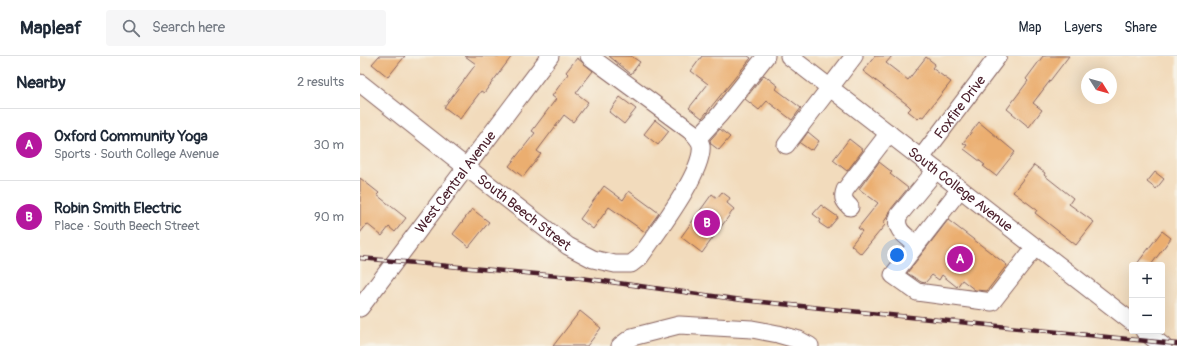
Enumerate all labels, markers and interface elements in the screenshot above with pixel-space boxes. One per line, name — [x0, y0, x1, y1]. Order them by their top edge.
search box — [106, 10, 386, 46]
text: Mapleaf — [20, 16, 82, 40]
icon: search — [120, 17, 142, 39]
text: Search here — [152, 18, 225, 37]
text: Map — [1019, 19, 1042, 36]
text: Layers — [1064, 19, 1102, 36]
text: Share — [1124, 19, 1157, 36]
north arrow — [1081, 68, 1117, 104]
text: Nearby — [16, 72, 65, 93]
street label: Foxfire Drive — [931, 72, 989, 142]
text: 2 results — [297, 74, 344, 90]
text: Oxford Community Yoga — [54, 127, 208, 146]
street label: West Central Avenue — [412, 128, 500, 237]
text: A — [25, 137, 33, 153]
text: 30 m — [314, 137, 344, 153]
street label: South College Avenue — [904, 143, 1016, 235]
text: Sports · South College Avenue — [54, 146, 219, 162]
street label: South Beech Street — [474, 171, 575, 255]
text: Robin Smith Electric — [54, 199, 182, 218]
pin: B — [694, 208, 720, 238]
text: B — [25, 209, 33, 225]
text: 90 m — [314, 209, 344, 225]
text: Place · South Beech Street — [54, 218, 199, 234]
pin: A — [947, 244, 973, 274]
your location — [887, 245, 907, 265]
map controls — [1129, 262, 1165, 334]
button: + — [1129, 262, 1165, 298]
button: − — [1129, 298, 1165, 334]

